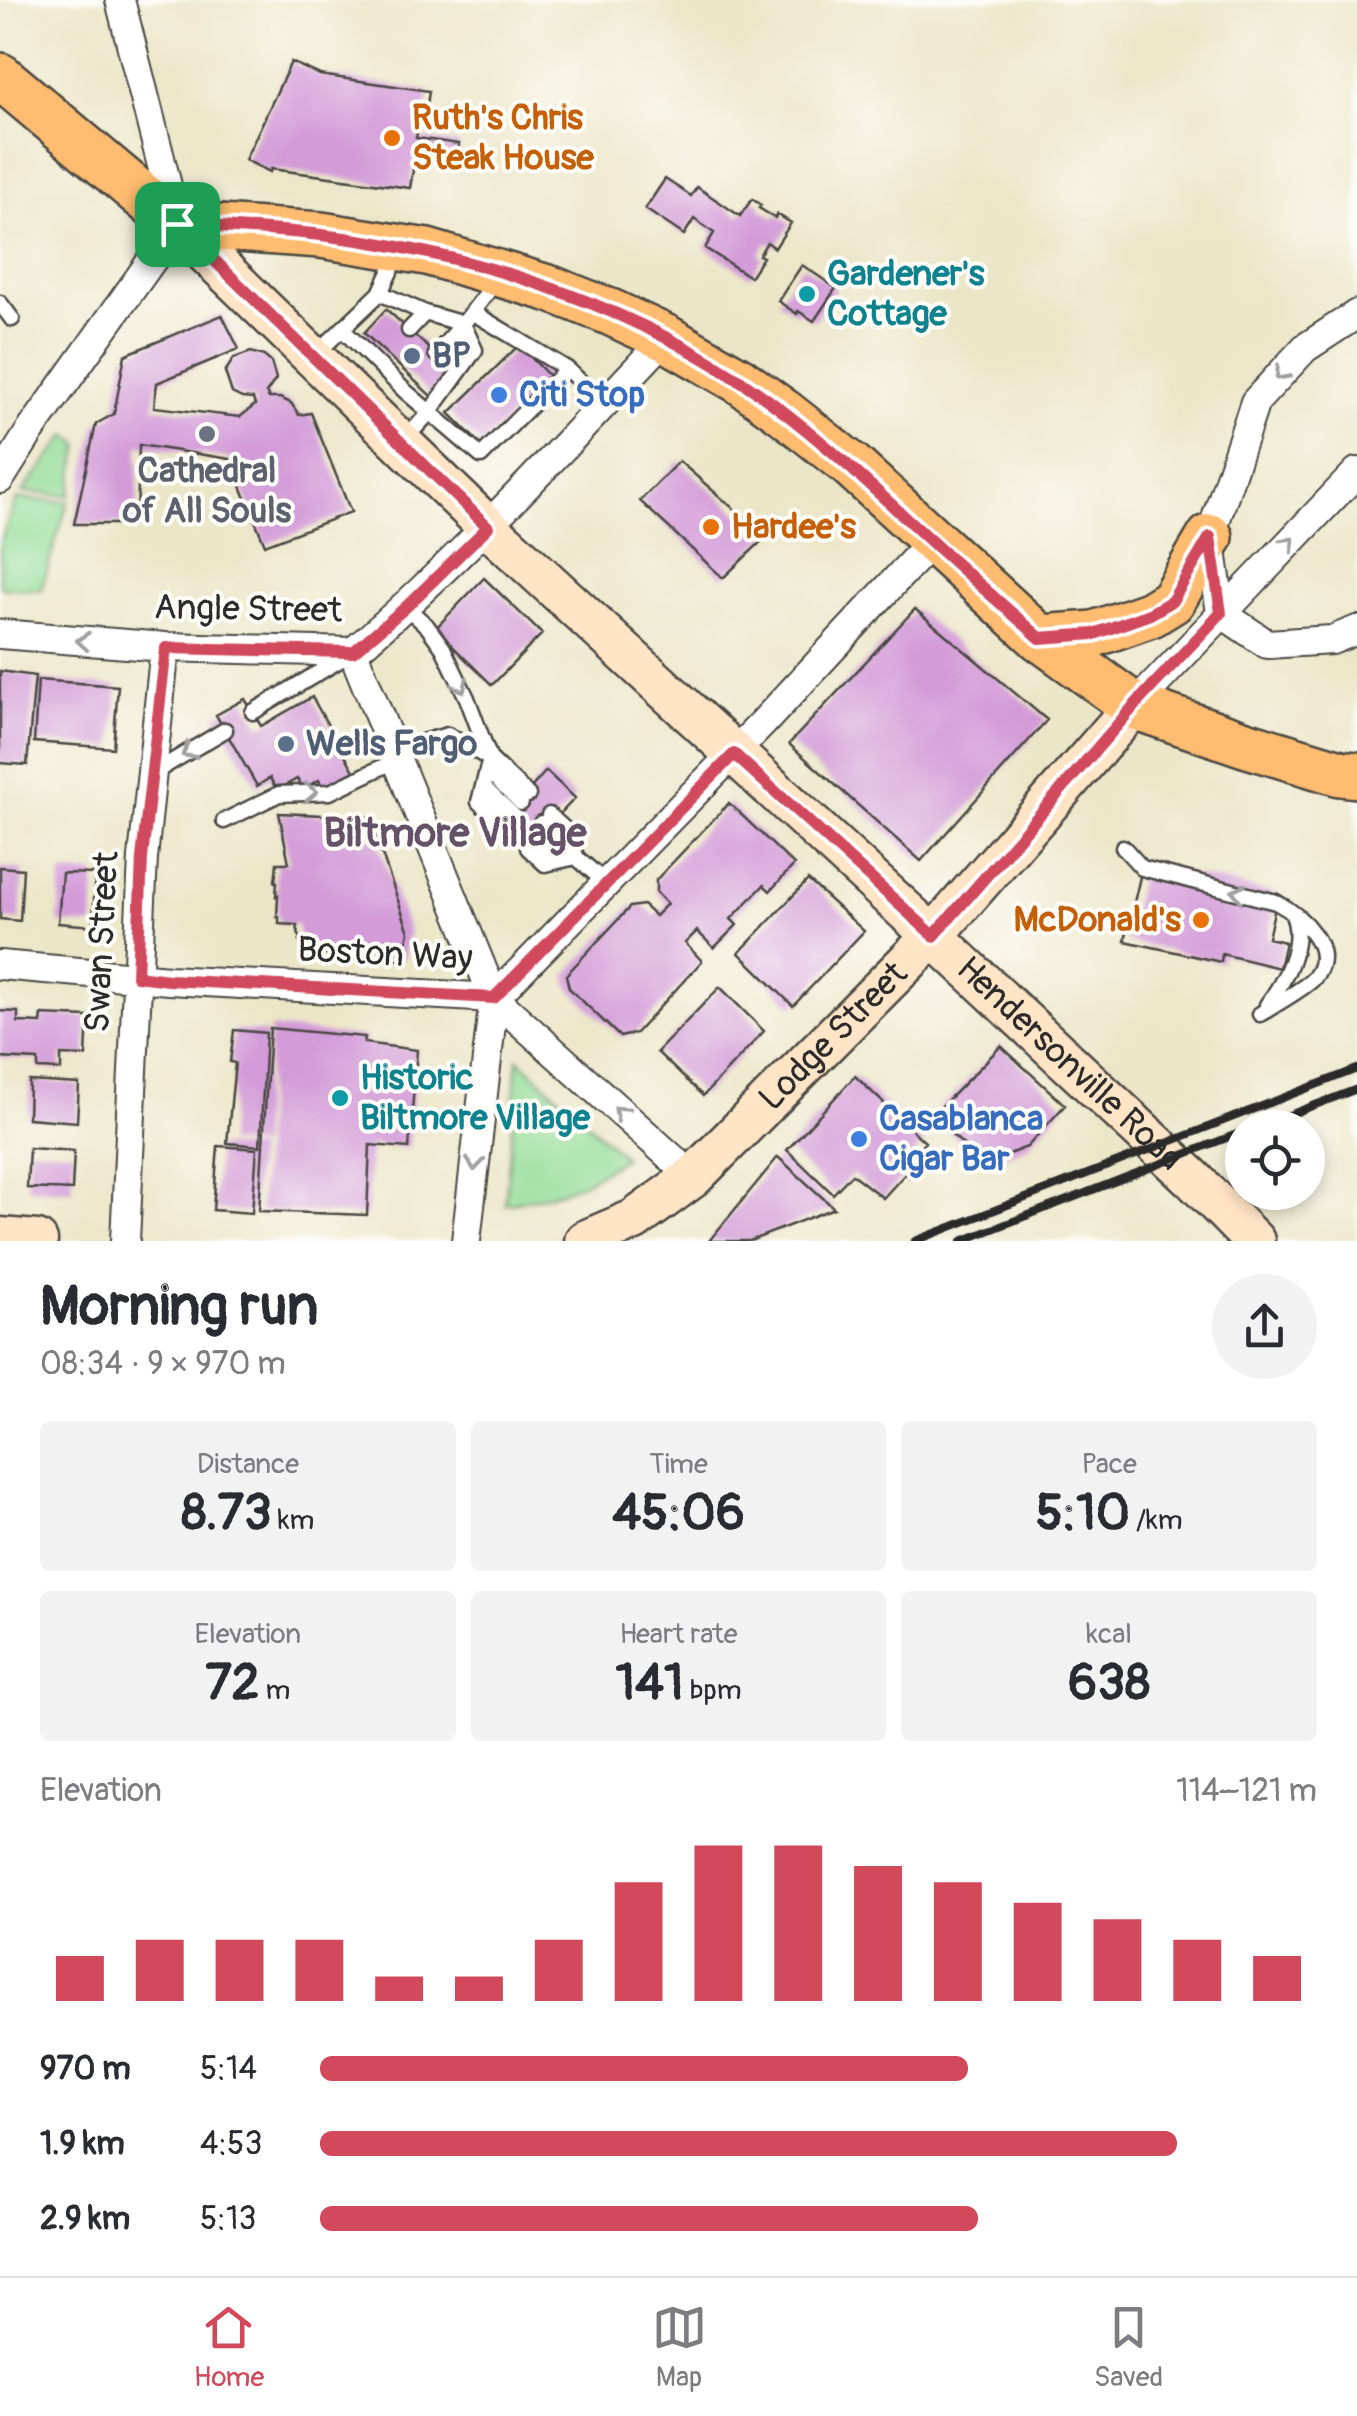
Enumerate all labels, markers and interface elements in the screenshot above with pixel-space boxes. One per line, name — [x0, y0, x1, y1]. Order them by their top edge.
place label: Ruth's Chris Steak House — [412, 96, 594, 180]
marker: Ruth's Chris Steak House — [381, 127, 403, 149]
pin — [135, 182, 220, 267]
icon: arrive — [150, 197, 205, 252]
place label: Gardener's Cottage — [827, 252, 985, 336]
marker: Gardener's Cottage — [796, 283, 818, 305]
place label: BP — [432, 334, 471, 378]
marker: BP — [401, 345, 423, 367]
one-way arrow — [1275, 363, 1293, 381]
place label: Citi Stop — [519, 373, 645, 417]
marker: Citi Stop — [488, 384, 510, 406]
marker: Cathedral of All Souls — [196, 423, 218, 445]
place label: Cathedral of All Souls — [122, 449, 292, 533]
place label: Hardee's — [731, 505, 856, 549]
marker: Hardee's — [700, 516, 722, 538]
one-way arrow — [1277, 536, 1295, 554]
street label: Angle Street — [154, 585, 343, 633]
one-way arrow — [74, 630, 90, 652]
one-way arrow — [449, 675, 469, 693]
place label: Wells Fargo — [306, 722, 477, 766]
marker: Wells Fargo — [275, 733, 297, 755]
one-way arrow — [181, 740, 199, 759]
one-way arrow — [303, 782, 319, 803]
district label: Biltmore Village — [324, 809, 588, 858]
street label: Swan Street — [75, 849, 129, 1034]
one-way arrow — [1230, 883, 1247, 904]
place label: McDonald's — [1013, 898, 1181, 942]
marker: McDonald's — [1190, 909, 1212, 931]
street label: Boston Way — [296, 927, 474, 981]
street label: Hendersonville Road — [947, 947, 1192, 1180]
street label: Lodge Street — [750, 952, 917, 1120]
place label: Historic Biltmore Village — [360, 1056, 591, 1140]
marker: Historic Biltmore Village — [329, 1087, 351, 1109]
place label: Casablanca Cigar Bar — [879, 1097, 1043, 1181]
one-way arrow — [613, 1106, 632, 1124]
map controls — [1225, 1110, 1325, 1210]
button: locate — [1225, 1110, 1325, 1210]
marker: Casablanca Cigar Bar — [848, 1128, 870, 1150]
one-way arrow — [465, 1156, 486, 1172]
text: Morning run — [40, 1272, 318, 1341]
button: share — [1212, 1274, 1317, 1379]
text: 08:34 · 9 × 970 m — [40, 1344, 286, 1384]
text: Distance — [197, 1447, 299, 1482]
text: Time — [649, 1447, 708, 1482]
text: Pace — [1081, 1447, 1137, 1482]
text: 8.73 — [181, 1482, 272, 1545]
text: 45:06 — [612, 1482, 745, 1545]
text: 5:10 — [1036, 1482, 1130, 1545]
text: km — [272, 1503, 314, 1538]
text: /km — [1130, 1503, 1183, 1538]
text: Elevation — [194, 1617, 301, 1652]
text: Heart rate — [619, 1617, 738, 1652]
text: kcal — [1086, 1617, 1132, 1652]
text: 72 — [205, 1652, 260, 1715]
text: 141 — [615, 1652, 684, 1715]
text: 638 — [1068, 1652, 1150, 1715]
text: m — [260, 1673, 291, 1708]
text: bpm — [684, 1673, 742, 1708]
text: Elevation — [40, 1771, 162, 1811]
text: 114–121 m — [1176, 1771, 1317, 1811]
text: 970 m — [40, 2049, 131, 2089]
text: 5:14 — [200, 2049, 257, 2089]
text: 1.9 km — [40, 2124, 125, 2164]
text: 4:53 — [200, 2124, 262, 2164]
text: 2.9 km — [40, 2199, 130, 2239]
text: 5:13 — [200, 2199, 256, 2239]
tab: Home — [194, 2300, 264, 2395]
tab: Map — [652, 2300, 707, 2395]
tab: Saved — [1094, 2300, 1163, 2395]

